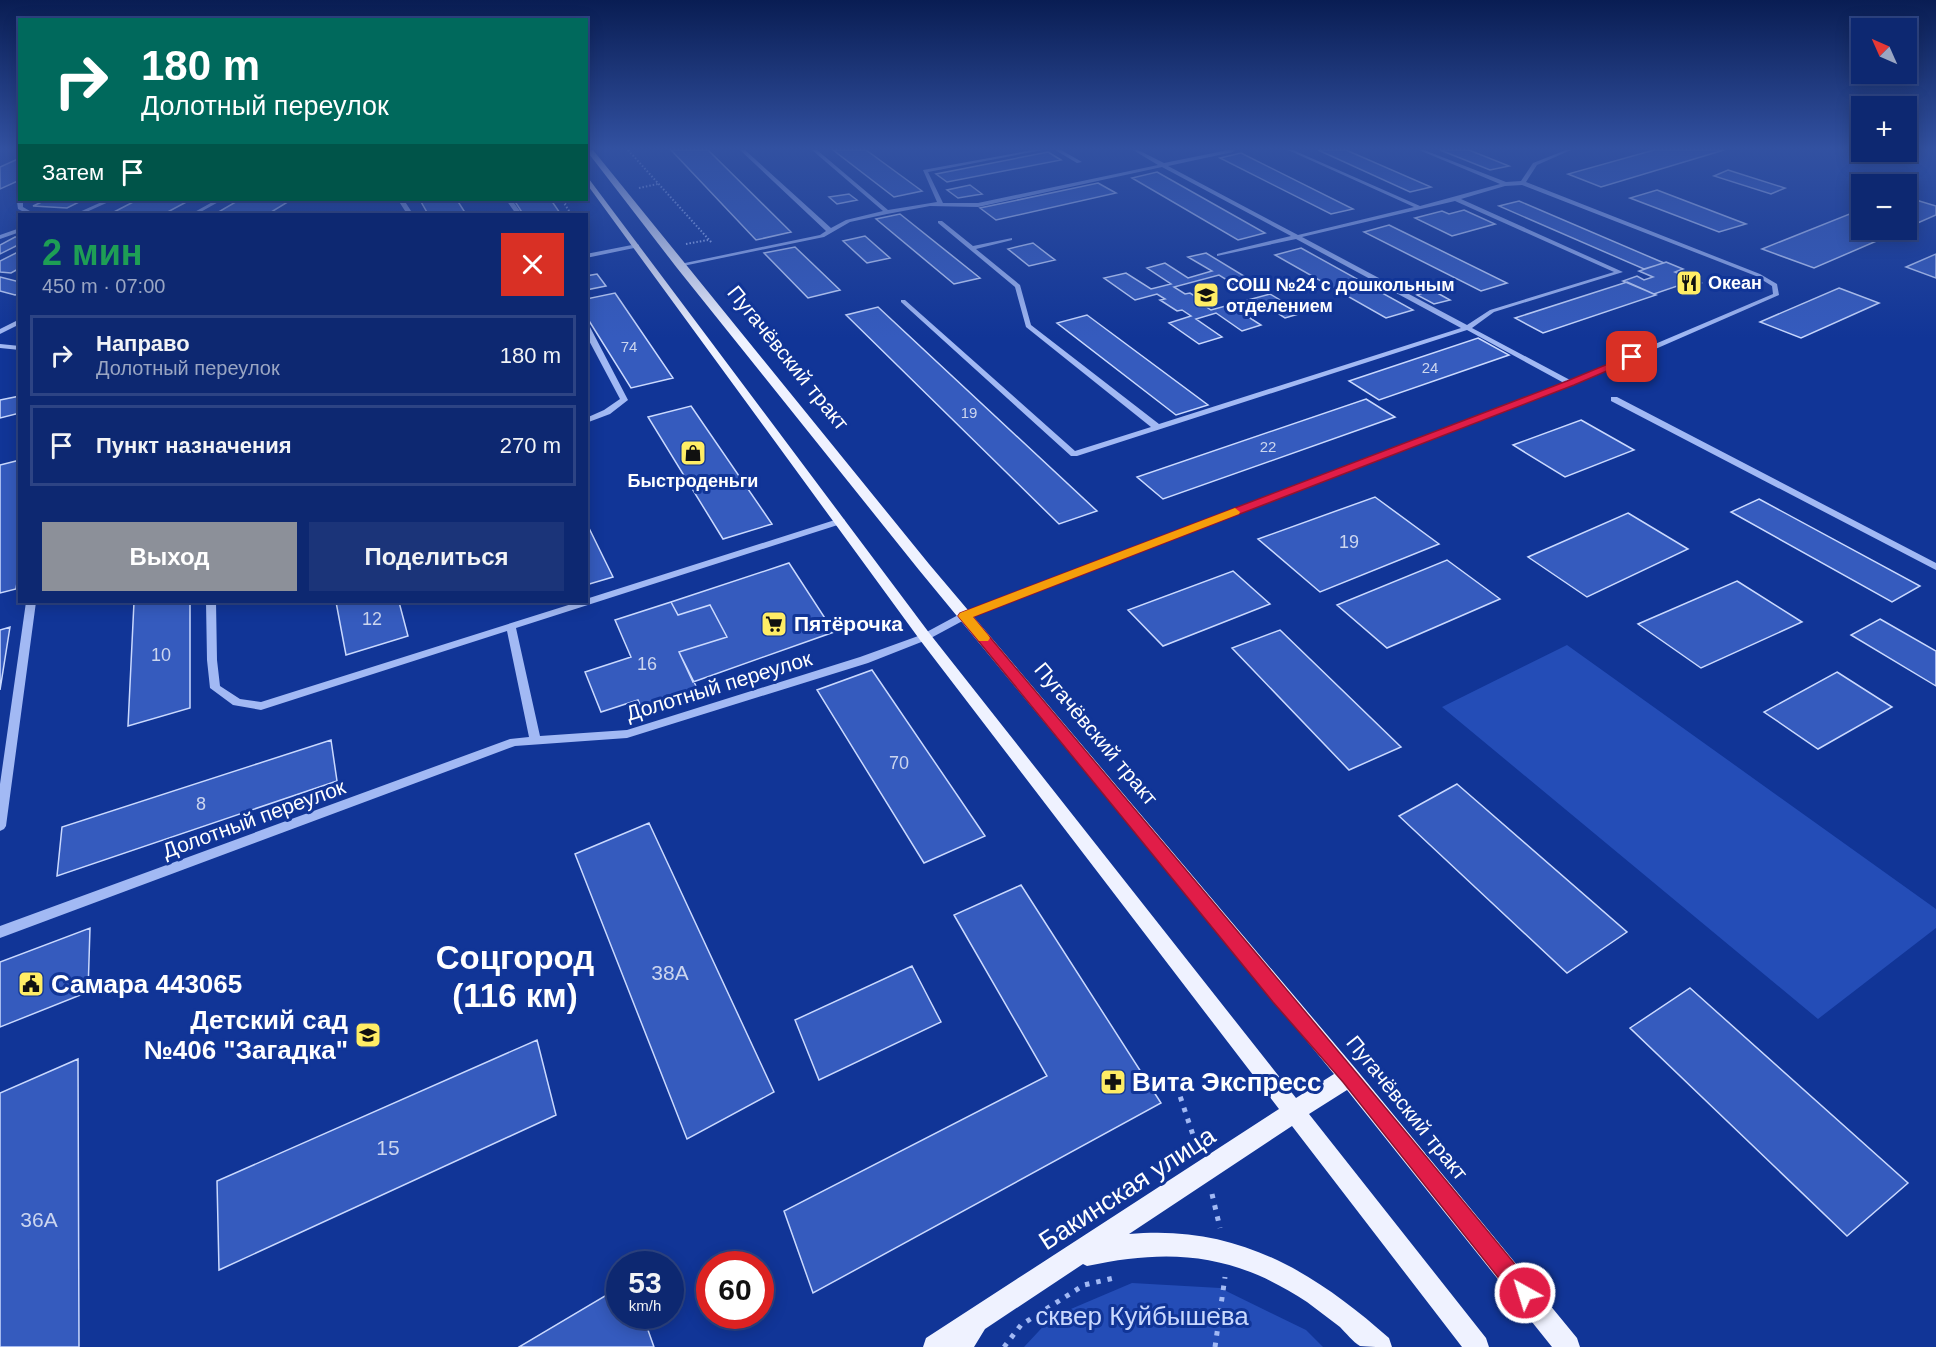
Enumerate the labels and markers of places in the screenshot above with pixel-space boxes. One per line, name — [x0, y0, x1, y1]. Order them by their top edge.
restaurant icon: Океан — [1674, 268, 1704, 298]
place label: Океан — [1708, 273, 1762, 293]
place label: СОШ №24 с дошкольным отделением — [1226, 275, 1455, 316]
school or university icon: СОШ №24 с дошкольным отделением — [1191, 280, 1221, 310]
pin — [1606, 331, 1657, 382]
shop icon: Быстроденьги — [678, 438, 708, 468]
place label: Быстроденьги — [628, 471, 758, 491]
supermarket icon: Пятёрочка — [759, 609, 789, 639]
place label: Пятёрочка — [794, 612, 903, 635]
public building icon: Самара 443065 — [16, 969, 46, 999]
place label: Самара 443065 — [51, 969, 242, 999]
place label: Детский сад №406 "Загадка" — [144, 1005, 348, 1065]
school or university icon: Детский сад №406 "Загадка" — [353, 1020, 383, 1050]
pharmacy icon: Вита Экспресс — [1098, 1067, 1128, 1097]
place label: Вита Экспресс — [1132, 1067, 1321, 1097]

